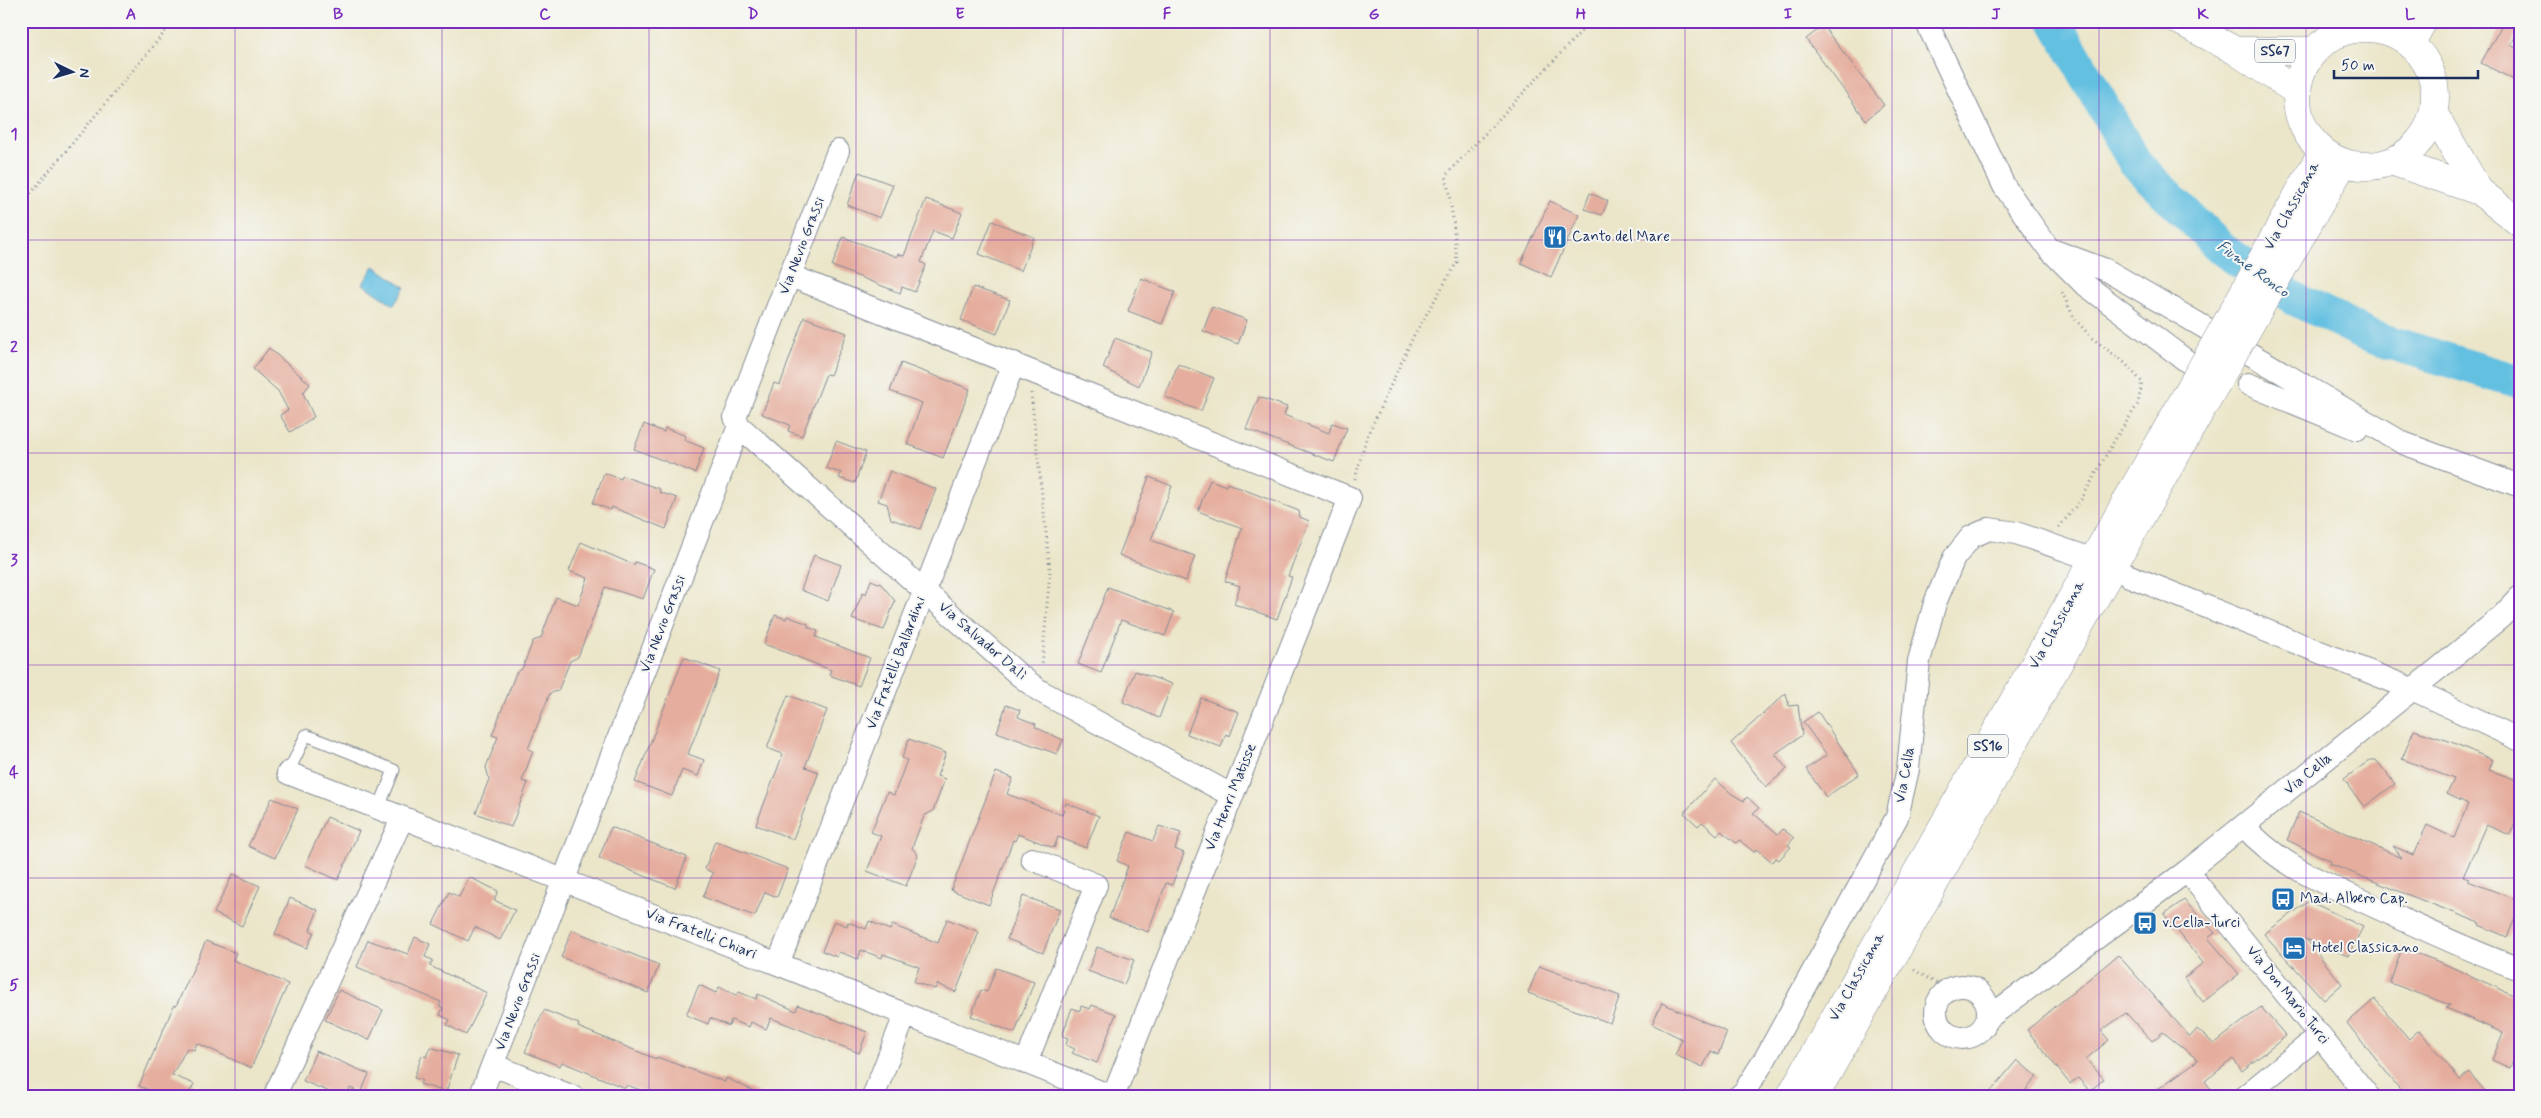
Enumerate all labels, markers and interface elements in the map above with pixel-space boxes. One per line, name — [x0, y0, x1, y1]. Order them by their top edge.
text: A — [126, 4, 136, 25]
text: B — [333, 4, 343, 25]
text: C — [539, 4, 551, 25]
text: D — [747, 4, 759, 25]
text: E — [955, 4, 965, 25]
text: F — [1163, 4, 1172, 25]
text: G — [1369, 4, 1380, 25]
text: H — [1576, 4, 1587, 25]
text: I — [1784, 4, 1793, 25]
text: J — [1991, 4, 2001, 25]
text: K — [2197, 4, 2209, 25]
text: L — [2405, 4, 2416, 25]
road number: SS67 — [2255, 40, 2295, 62]
north arrow — [48, 48, 98, 98]
scale bar — [2334, 48, 2477, 80]
text: 50 m — [2341, 56, 2375, 76]
text: N — [75, 68, 93, 78]
text: 1 — [10, 124, 18, 145]
street label: Via Classicana — [2259, 157, 2325, 254]
street label: Via Nevio Grassi — [774, 194, 830, 298]
restaurant icon: Canto del Mare — [1542, 224, 1568, 250]
place label: Canto del Mare — [1572, 227, 1670, 247]
water label: Fiume Ronco — [2213, 236, 2294, 303]
text: 2 — [10, 337, 18, 358]
text: 3 — [10, 550, 18, 571]
street label: Via Nevio Grassi — [635, 572, 691, 676]
street label: Via Classicana — [2024, 576, 2090, 673]
street label: Via Fratelli Ballardini — [861, 594, 931, 732]
street label: Via Salvador Dalì — [934, 597, 1030, 685]
road number: SS16 — [1968, 734, 2008, 758]
street label: Via Henri Matisse — [1200, 740, 1262, 854]
street label: Via Cella — [1890, 745, 1920, 805]
street label: Via Cella — [2280, 748, 2337, 800]
text: 4 — [9, 762, 19, 783]
bus stop icon: Mad. Albero Cap. — [2270, 886, 2296, 912]
place label: Mad. Albero Cap. — [2300, 889, 2408, 909]
street label: Via Fratelli Chiari — [643, 904, 759, 964]
bus stop icon: v.Cella-Turci — [2132, 910, 2158, 936]
place label: v.Cella-Turci — [2162, 913, 2240, 933]
street label: Via Classicana — [1824, 928, 1890, 1025]
hotel icon: Hotel Classicano — [2281, 935, 2307, 961]
place label: Hotel Classicano — [2312, 938, 2419, 958]
street label: Via Don Mario Turci — [2242, 941, 2334, 1049]
street label: Via Nevio Grassi — [490, 950, 546, 1054]
text: 5 — [9, 975, 19, 996]

